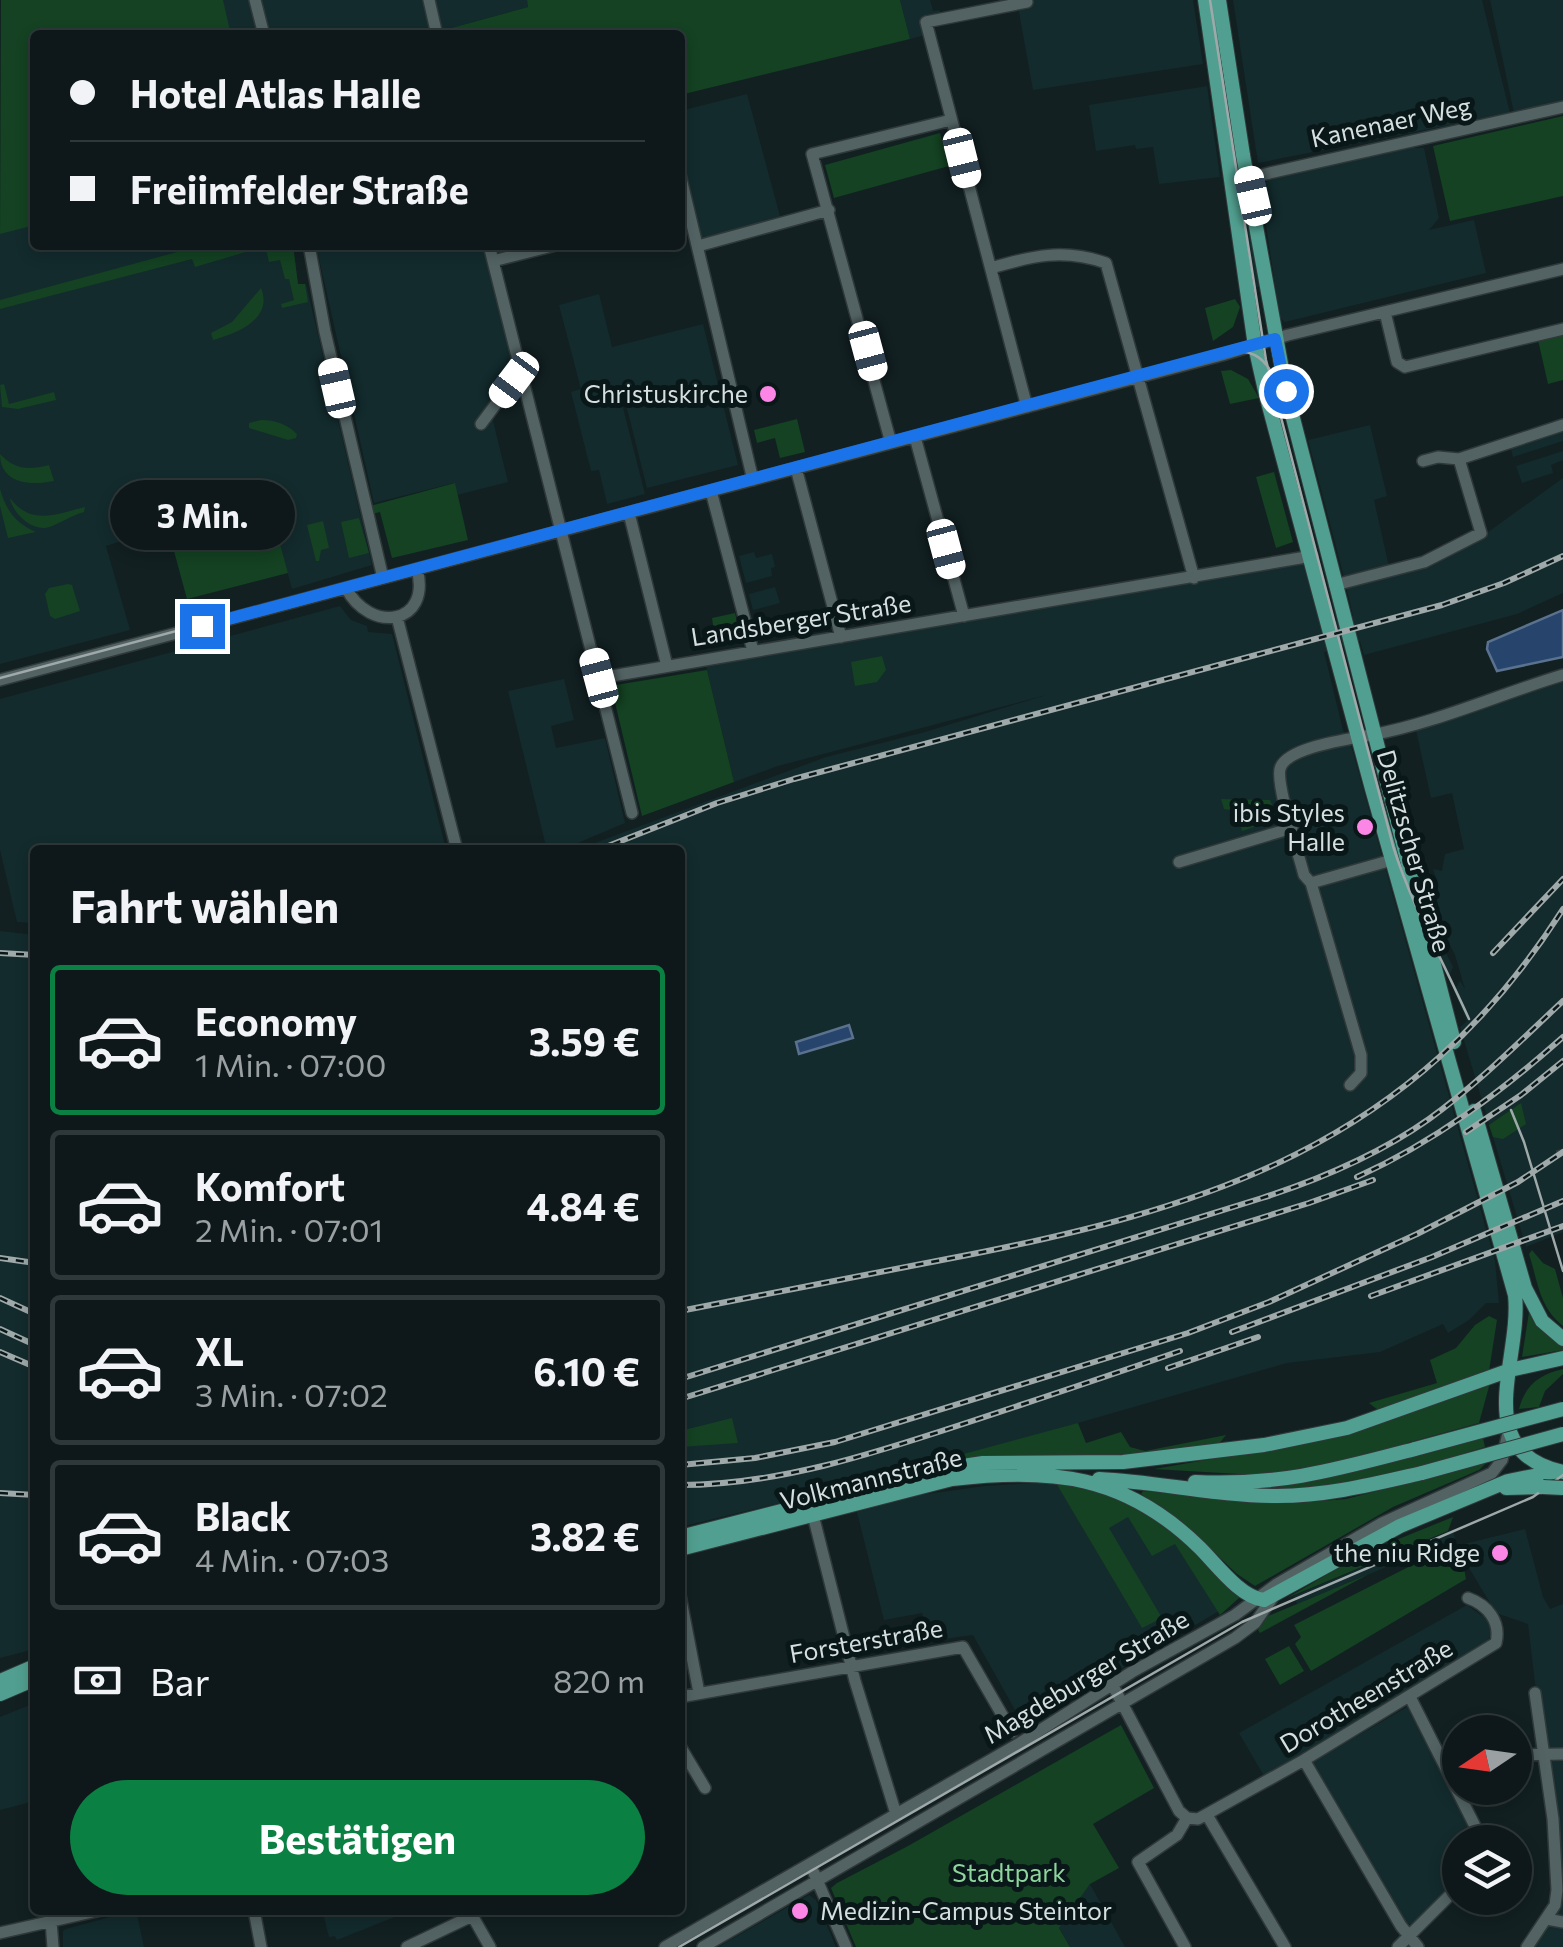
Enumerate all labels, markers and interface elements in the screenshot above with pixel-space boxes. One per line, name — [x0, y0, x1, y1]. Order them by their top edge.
text: Hotel Atlas Halle — [130, 69, 421, 116]
street label: Kanenaer Weg — [1308, 89, 1474, 153]
car — [940, 125, 984, 191]
car — [1232, 163, 1274, 229]
text: Freiimfelder Straße — [130, 165, 469, 212]
car — [846, 318, 890, 384]
car — [484, 347, 544, 413]
car — [316, 355, 358, 421]
route start — [1264, 369, 1309, 414]
place label: Christuskirche — [584, 378, 748, 408]
marker: Christuskirche — [757, 383, 779, 405]
callout: 3 Min. — [110, 481, 294, 551]
text: 3 Min. — [157, 495, 248, 535]
car — [924, 516, 968, 582]
street label: Landsberger Straße — [689, 587, 913, 651]
route end — [180, 604, 225, 649]
car — [577, 645, 621, 711]
street label: Delitzscher Straße — [1372, 746, 1458, 955]
place label: ibis Styles Halle — [1233, 797, 1345, 856]
marker: ibis Styles Halle — [1354, 816, 1376, 838]
text: Fahrt wählen — [70, 877, 339, 932]
icon: car — [75, 995, 165, 1085]
text: Economy — [195, 997, 357, 1044]
text: 3.59 € — [529, 1017, 640, 1064]
text: 1 Min. · 07:00 — [195, 1044, 386, 1084]
icon: car — [75, 1160, 165, 1250]
text: Komfort — [195, 1162, 345, 1209]
text: 4.84 € — [526, 1182, 640, 1229]
text: 2 Min. · 07:01 — [195, 1209, 383, 1249]
icon: car — [75, 1325, 165, 1415]
text: XL — [195, 1327, 244, 1374]
text: 6.10 € — [533, 1347, 640, 1394]
text: 3 Min. · 07:02 — [195, 1374, 388, 1414]
street label: Volkmannstraße — [777, 1441, 965, 1515]
icon: car — [75, 1490, 165, 1580]
text: Black — [195, 1492, 291, 1539]
text: 3.82 € — [530, 1512, 640, 1559]
place label: the niu Ridge — [1334, 1537, 1480, 1567]
text: 4 Min. · 07:03 — [195, 1539, 389, 1579]
marker: the niu Ridge — [1489, 1542, 1511, 1564]
street label: Magdeburger Straße — [978, 1603, 1193, 1749]
street label: Forsterstraße — [787, 1612, 945, 1668]
street label: Dorotheenstraße — [1274, 1632, 1457, 1758]
icon: cash — [70, 1653, 125, 1708]
text: Bar — [150, 1657, 210, 1704]
text: 820 m — [553, 1660, 645, 1700]
north arrow — [1442, 1715, 1532, 1805]
map controls — [1442, 1715, 1532, 1915]
button: Bestätigen — [70, 1780, 645, 1895]
button: layers — [1442, 1825, 1532, 1915]
park label: Stadtpark — [952, 1857, 1066, 1887]
place label: Medizin-Campus Steintor — [820, 1895, 1112, 1925]
marker: Medizin-Campus Steintor — [789, 1900, 811, 1922]

